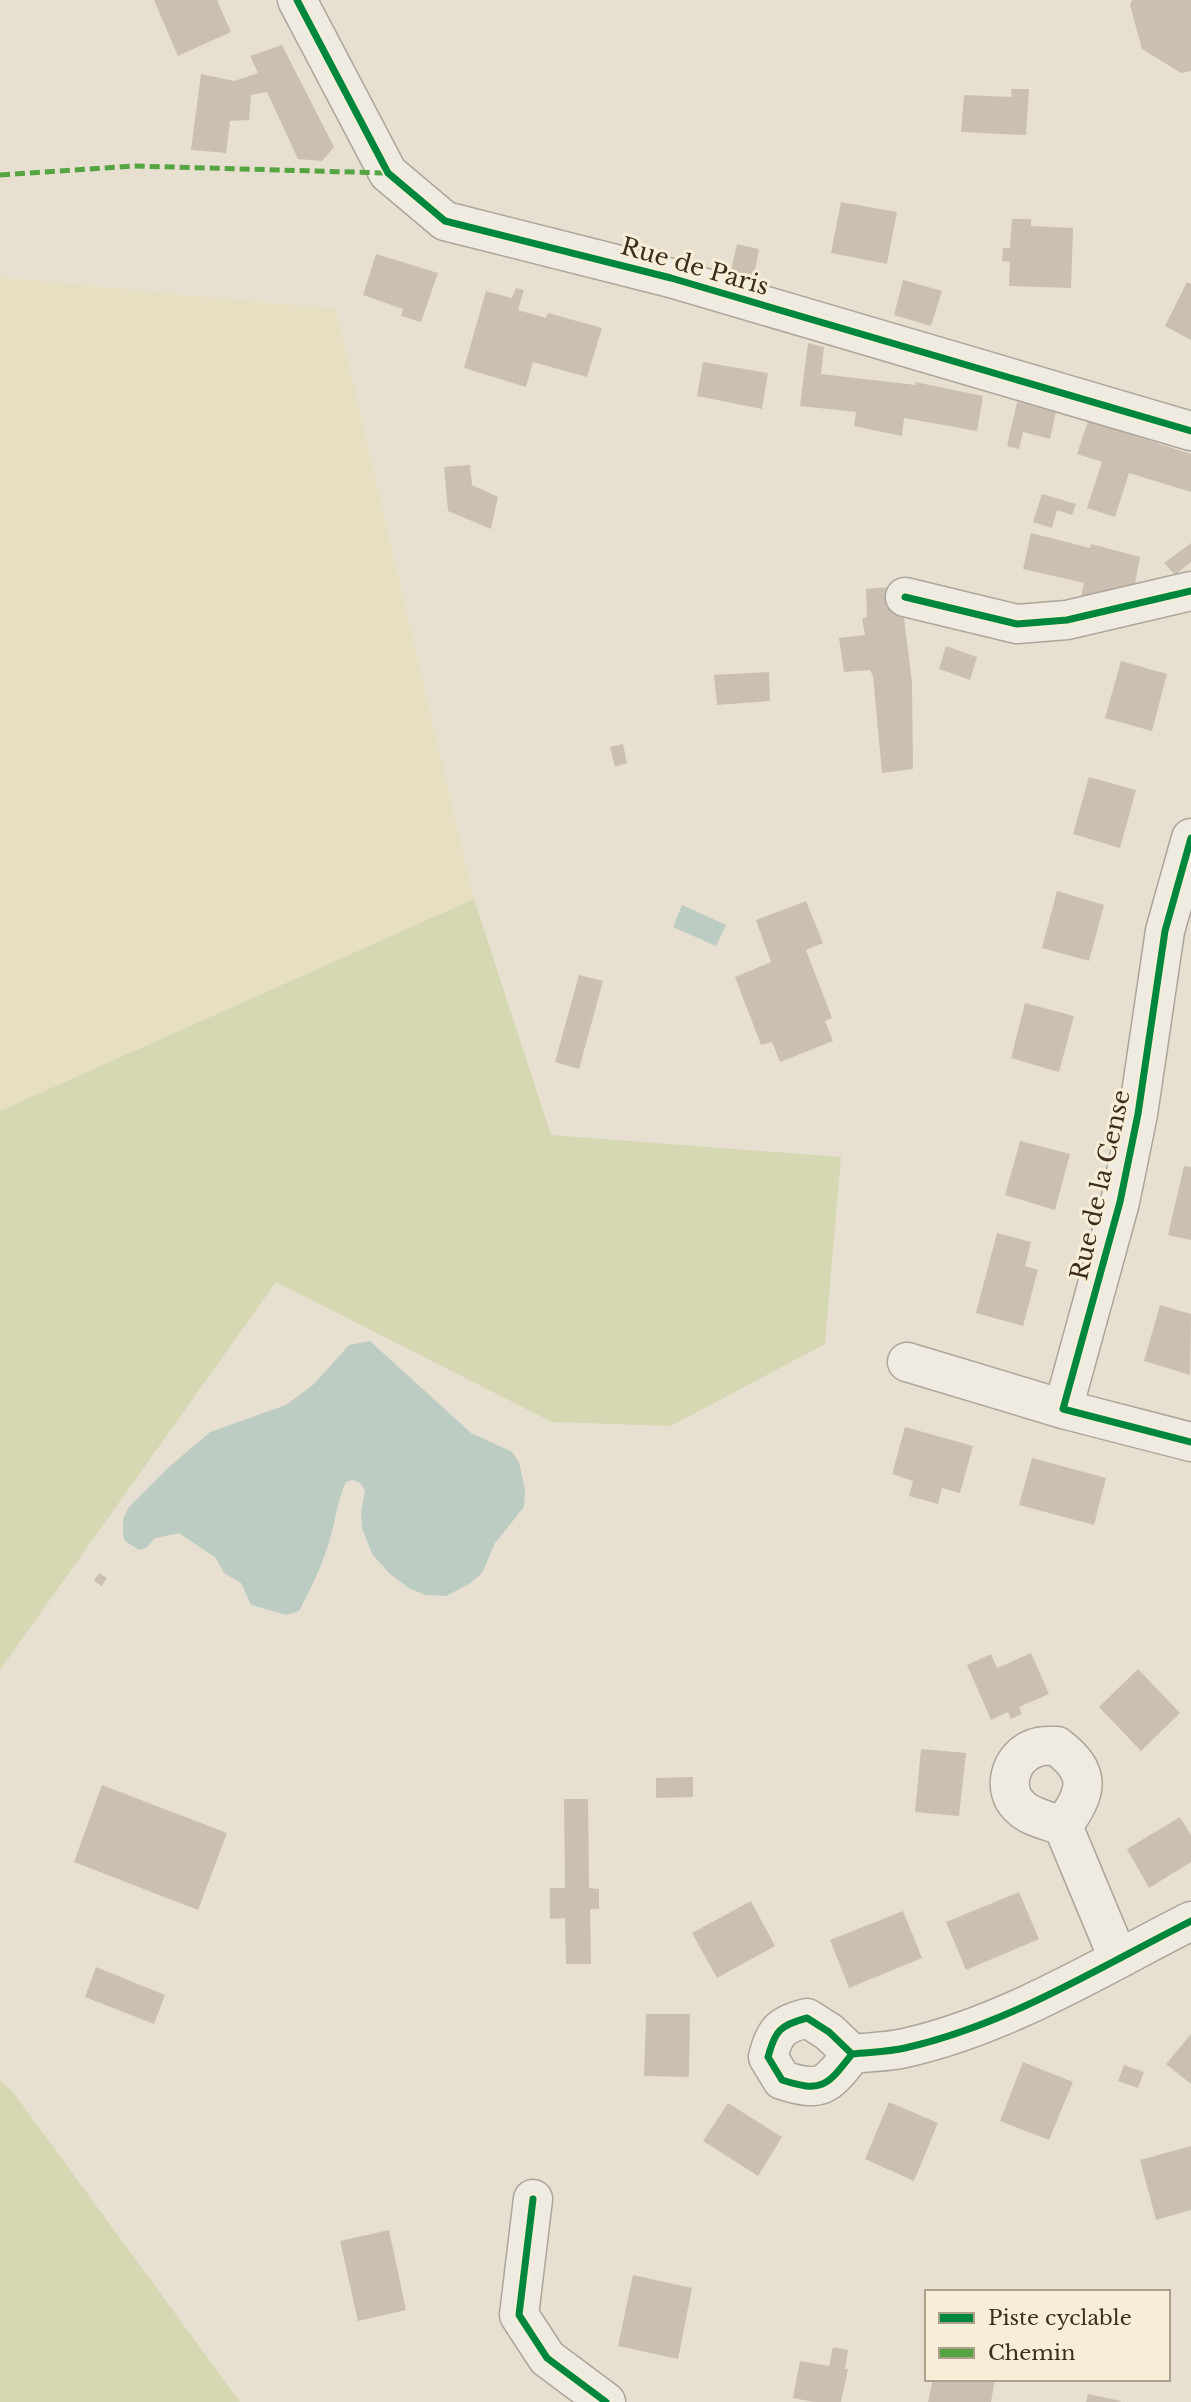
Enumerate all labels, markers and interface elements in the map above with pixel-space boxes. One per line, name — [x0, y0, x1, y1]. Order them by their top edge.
street label: Rue de Paris — [618, 231, 772, 301]
street label: Rue de la Cense — [1064, 1087, 1136, 1283]
legend — [925, 2290, 1170, 2381]
text: Piste cyclable — [988, 2305, 1132, 2331]
text: Chemin — [988, 2340, 1076, 2366]

